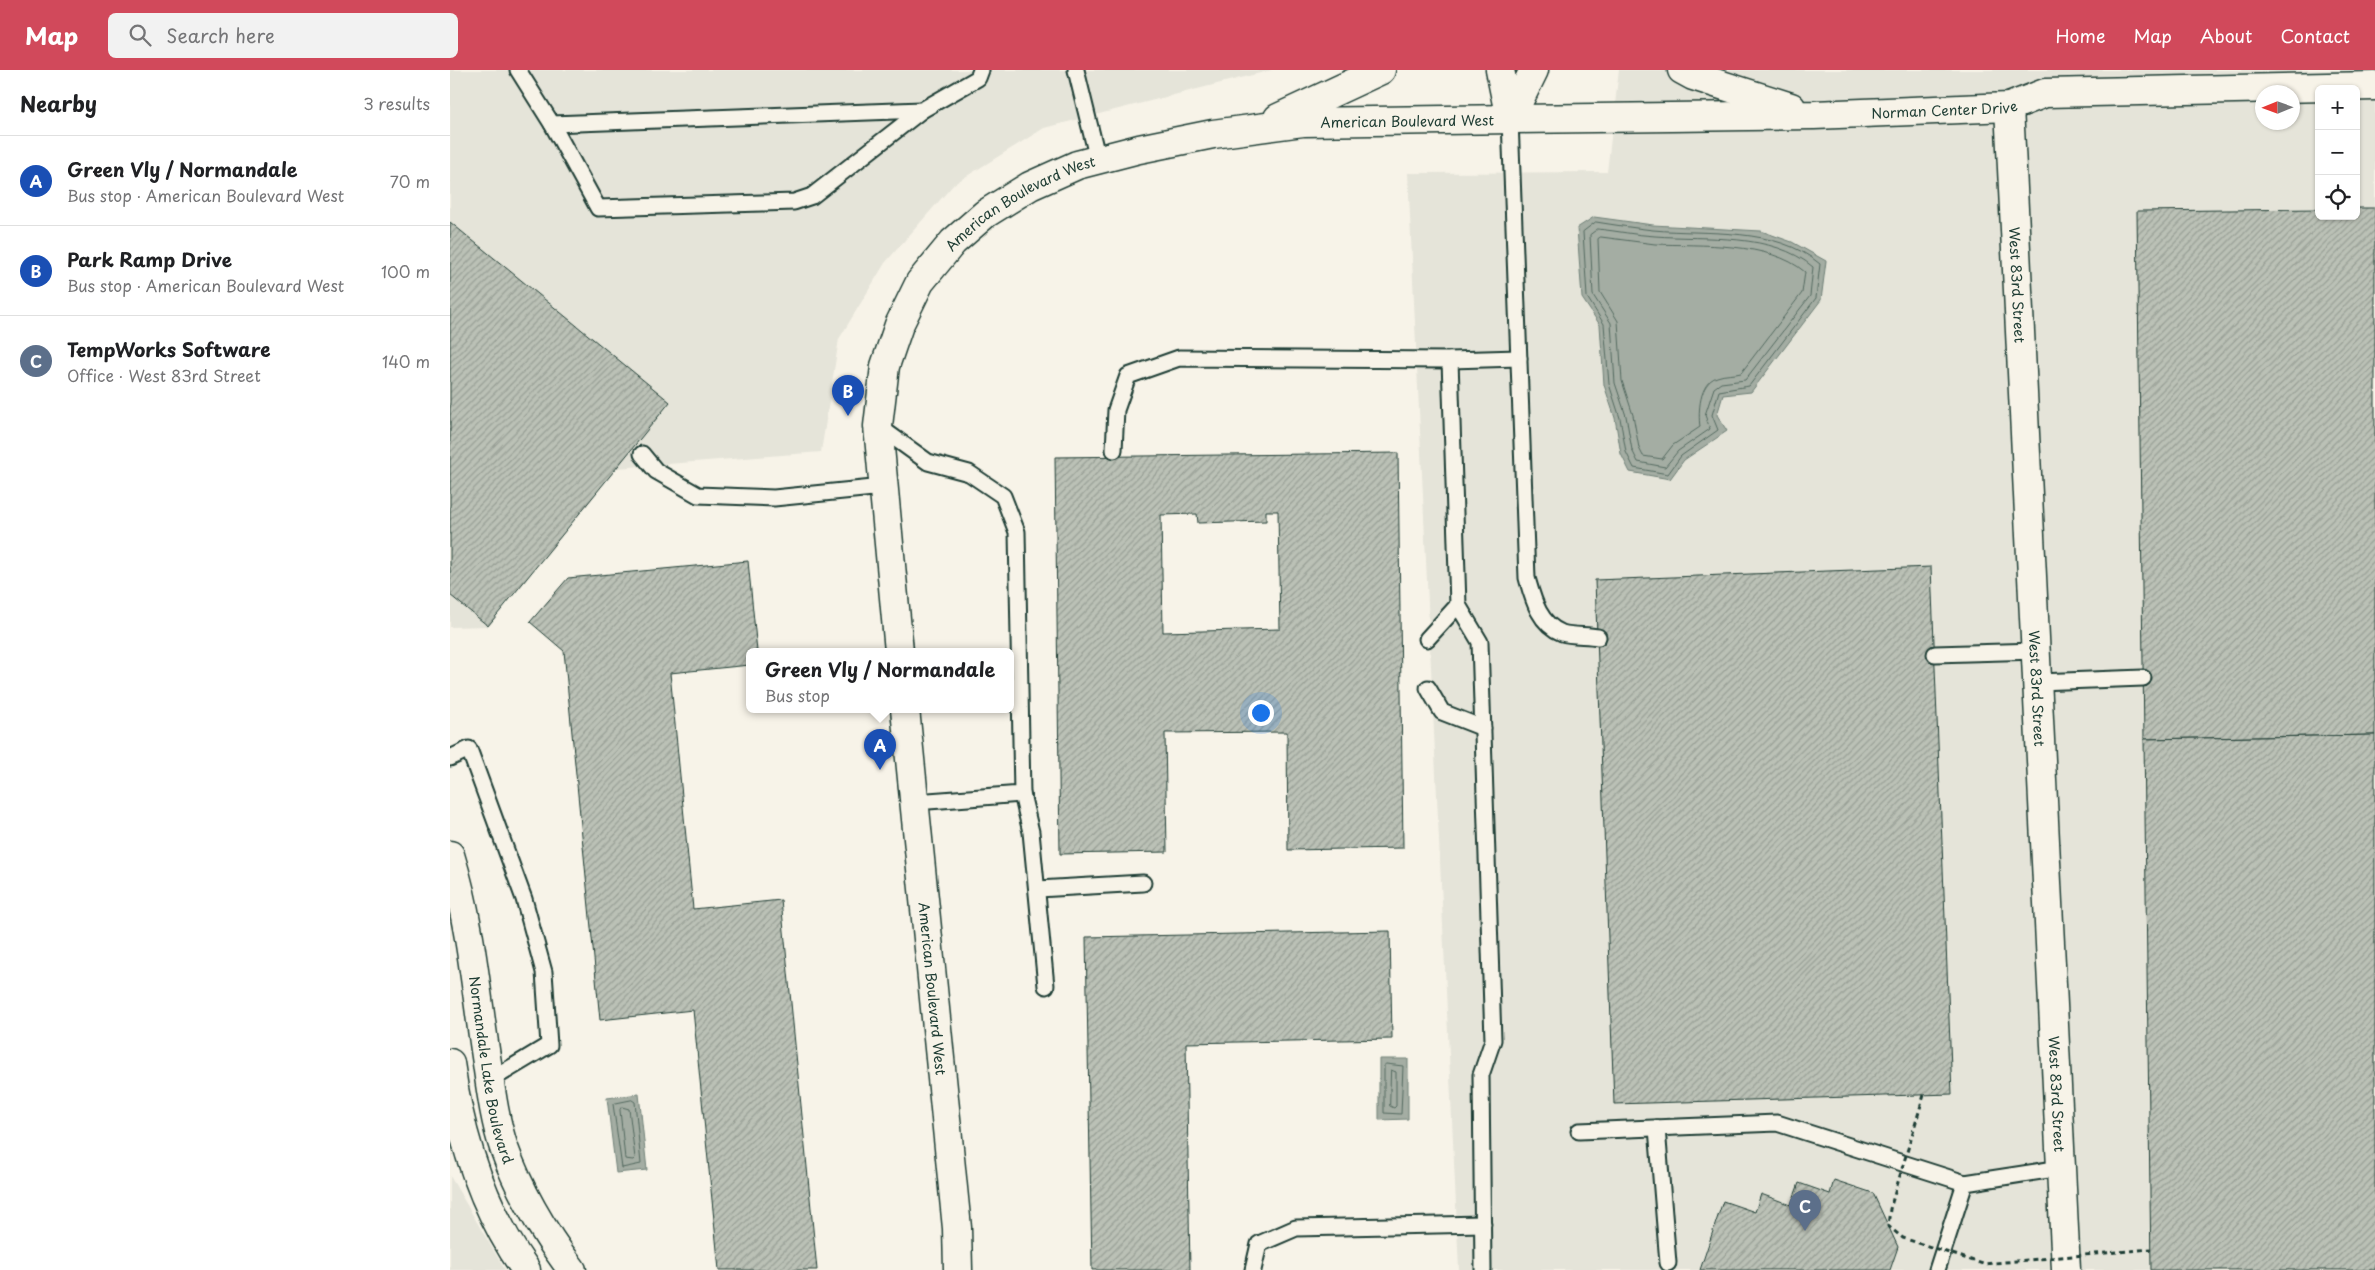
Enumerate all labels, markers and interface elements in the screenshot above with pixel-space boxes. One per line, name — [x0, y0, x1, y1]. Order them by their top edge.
search box — [108, 13, 458, 58]
text: Map — [25, 17, 78, 53]
icon: search — [126, 21, 154, 49]
text: Search here — [166, 21, 275, 49]
text: Home — [2055, 22, 2105, 49]
text: Map — [2133, 22, 2172, 49]
text: About — [2200, 22, 2252, 49]
text: Contact — [2280, 22, 2350, 49]
north arrow — [2255, 85, 2300, 130]
map controls — [2315, 85, 2360, 220]
button: + — [2315, 85, 2360, 130]
text: Nearby — [20, 87, 97, 119]
text: 3 results — [363, 91, 430, 115]
street label: Norman Center Drive — [1871, 94, 2020, 123]
street label: American Boulevard West — [1320, 109, 1495, 132]
button: − — [2315, 130, 2360, 175]
street label: American Boulevard West — [940, 150, 1098, 255]
text: Green Vly / Normandale — [67, 155, 297, 183]
text: A — [30, 169, 42, 193]
text: 70 m — [390, 169, 430, 193]
button: locate — [2315, 175, 2360, 220]
text: Bus stop · American Boulevard West — [67, 183, 344, 207]
street label: West 83rd Street — [2004, 226, 2031, 344]
text: Park Ramp Drive — [67, 245, 232, 273]
text: B — [31, 259, 41, 283]
text: 100 m — [381, 259, 430, 283]
text: Bus stop · American Boulevard West — [67, 273, 344, 297]
text: TempWorks Software — [67, 335, 271, 363]
text: C — [30, 349, 42, 373]
text: 140 m — [382, 349, 430, 373]
text: Office · West 83rd Street — [67, 363, 261, 387]
pin: B — [832, 375, 864, 416]
street label: West 83rd Street — [2024, 630, 2051, 747]
popup — [746, 648, 1014, 713]
text: Green Vly / Normandale — [765, 655, 995, 683]
text: Bus stop — [765, 683, 830, 707]
your location — [1248, 700, 1274, 726]
pin: A — [864, 729, 896, 770]
street label: American Boulevard West — [914, 901, 952, 1076]
street label: Normandale Lake Boulevard — [464, 975, 520, 1167]
street label: West 83rd Street — [2044, 1035, 2071, 1153]
pin: C — [1789, 1190, 1821, 1231]

